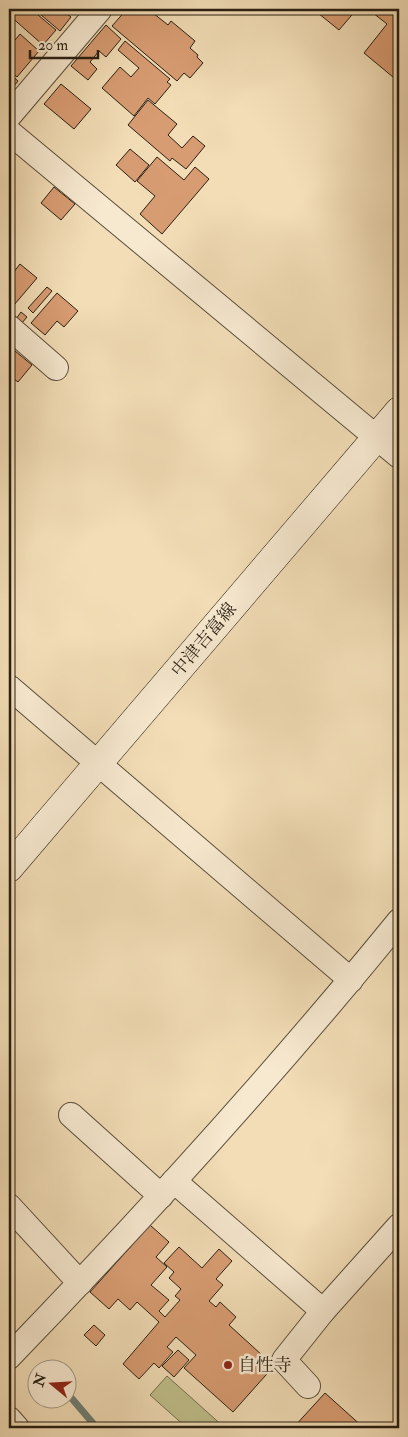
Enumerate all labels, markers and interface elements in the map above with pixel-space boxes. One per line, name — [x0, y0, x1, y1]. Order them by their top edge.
scale bar — [30, 28, 98, 60]
text: 20 m — [38, 36, 68, 55]
street label: 中津吉富線 — [166, 598, 242, 682]
place label: 自性寺 — [238, 1354, 292, 1377]
marker: 自性寺 — [222, 1359, 234, 1371]
north arrow — [28, 1360, 78, 1410]
text: N — [30, 1371, 50, 1390]

